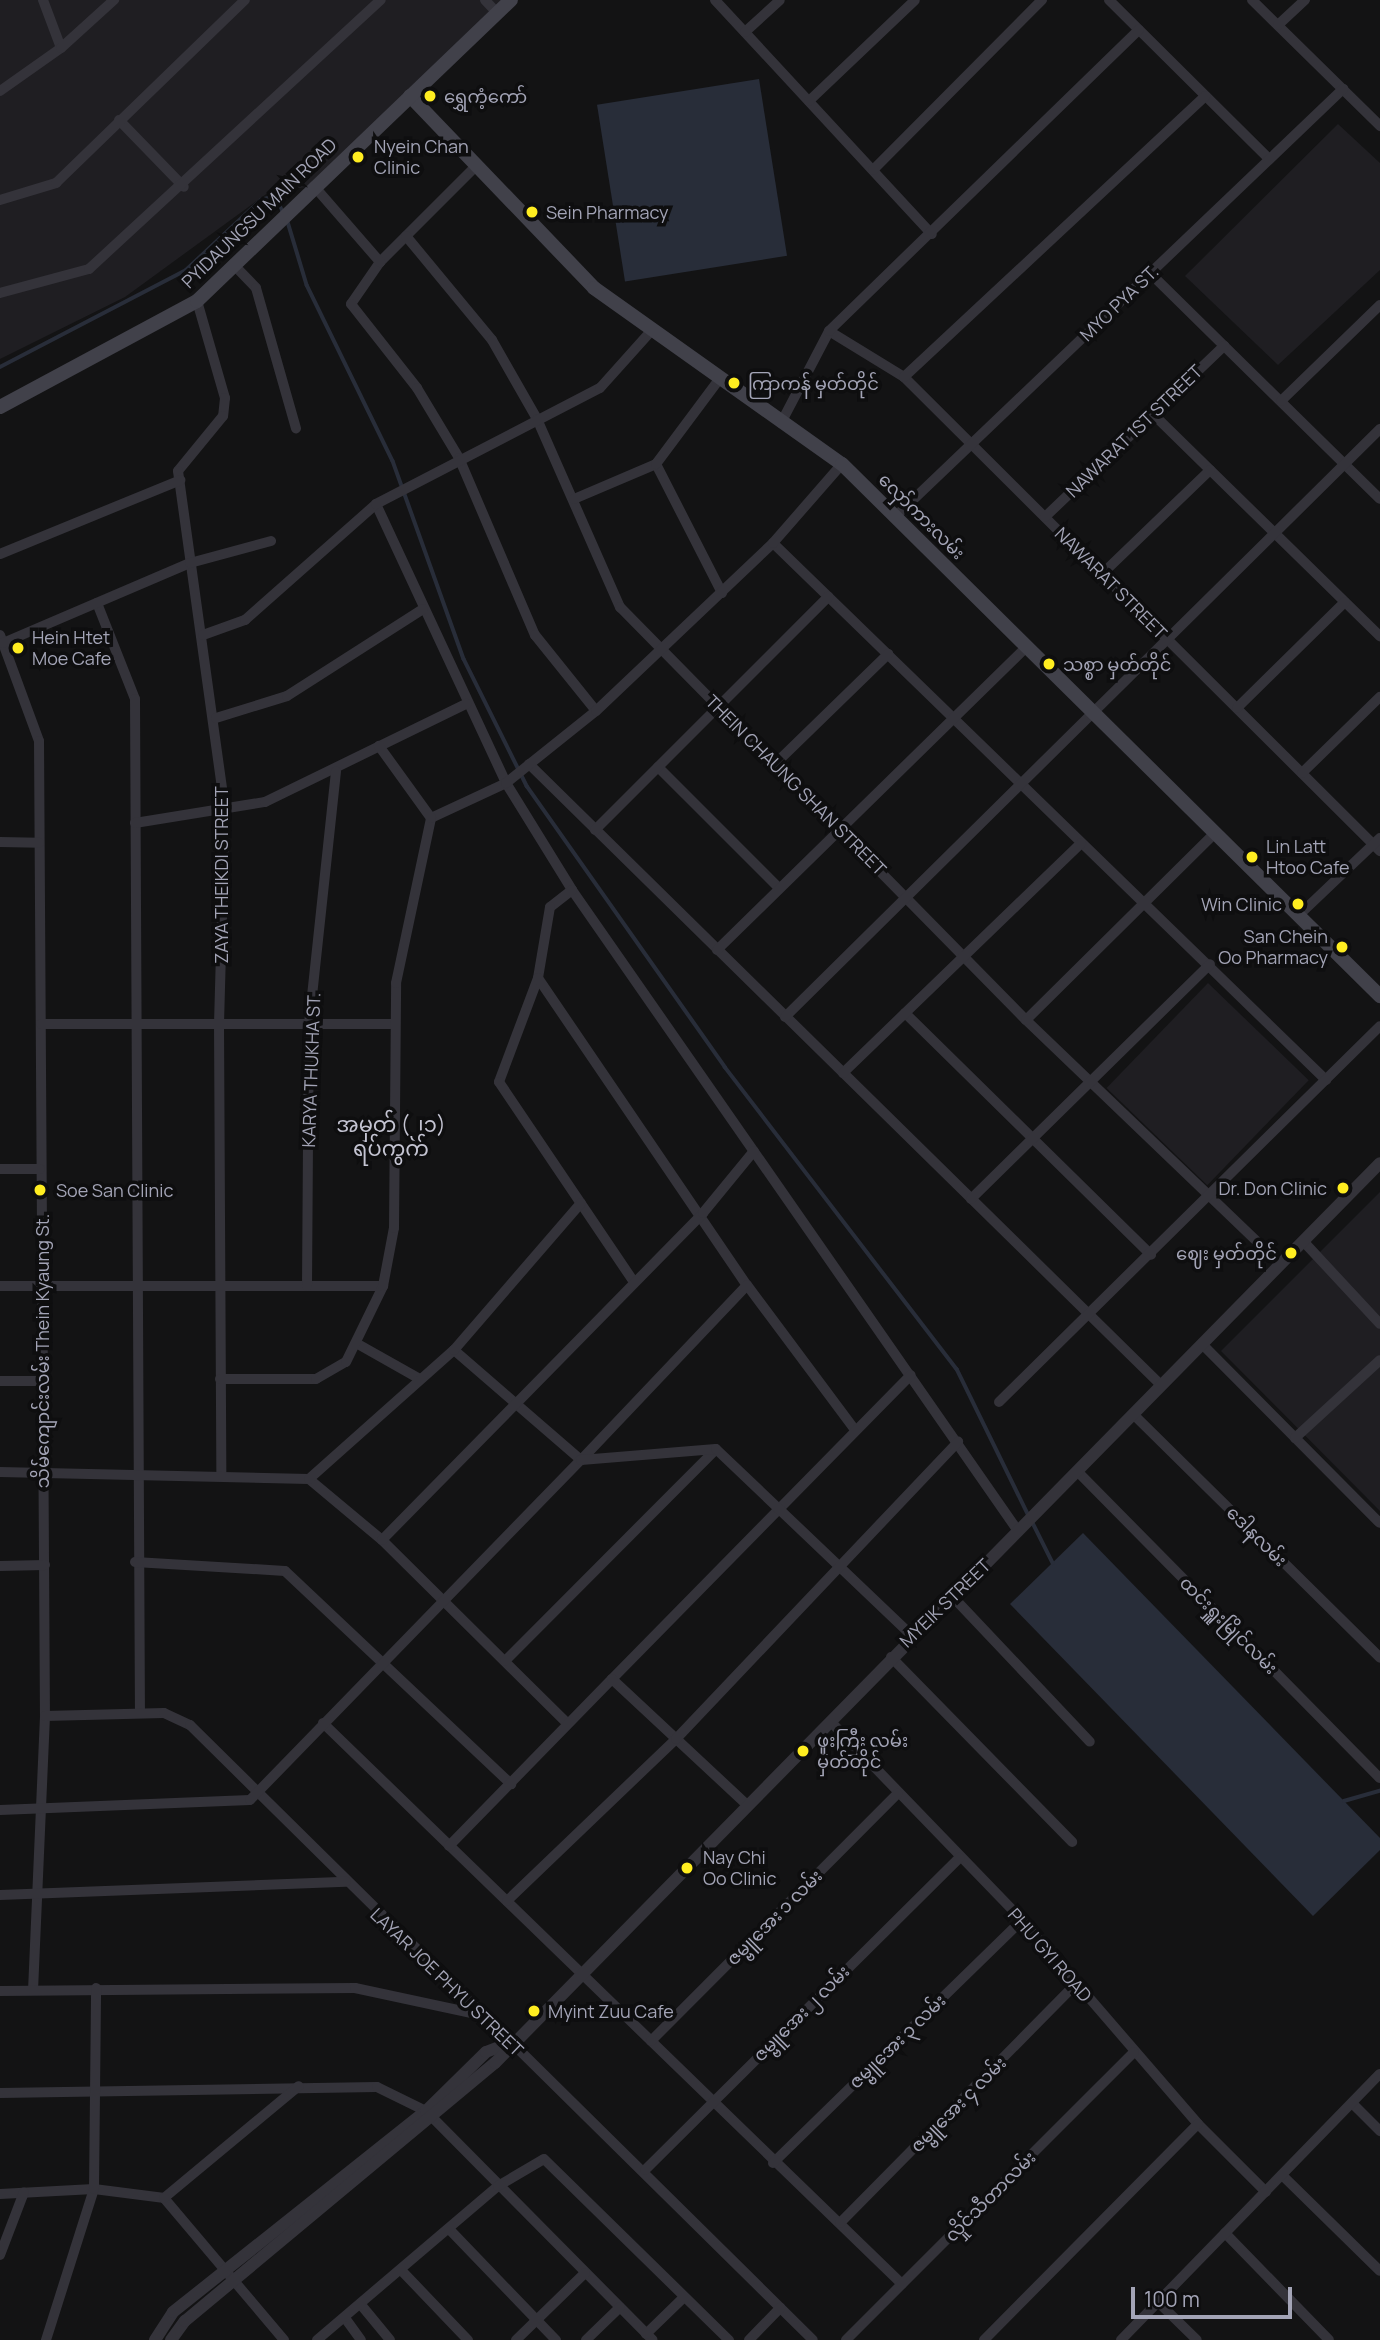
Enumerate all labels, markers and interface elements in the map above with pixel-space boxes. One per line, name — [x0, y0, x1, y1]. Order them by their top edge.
place label: ရွှေကံ့ကော် — [444, 85, 527, 107]
marker: ရွှေကံ့ကော် — [422, 88, 438, 104]
street label: PYIDAUNGSU MAIN ROAD — [177, 133, 341, 293]
place label: Nyein Chan Clinic — [374, 136, 469, 178]
marker: Nyein Chan Clinic — [348, 147, 368, 167]
place label: Sein Pharmacy — [546, 201, 669, 223]
marker: Sein Pharmacy — [524, 204, 540, 220]
street label: MYO PYA ST. — [1075, 260, 1163, 346]
street label: NAWARAT 1ST STREET — [1061, 360, 1207, 502]
place label: ကြာကန် မှတ်တိုင် — [748, 372, 879, 394]
marker: ကြာကန် မှတ်တိုင် — [726, 375, 742, 391]
street label: လှော်ကားလမ်း — [874, 468, 970, 564]
street label: NAWARAT STREET — [1050, 522, 1172, 644]
place label: Hein Htet Moe Cafe — [32, 627, 111, 670]
marker: Hein Htet Moe Cafe — [10, 640, 26, 656]
place label: သစ္စာ မှတ်တိုင် — [1063, 653, 1172, 675]
marker: သစ္စာ မှတ်တိုင် — [1041, 656, 1057, 672]
street label: THEIN CHAUNG SHAN STREET — [701, 690, 891, 880]
street label: ZAYA THEIKDI STREET — [210, 786, 232, 964]
place label: Lin Latt Htoo Cafe — [1266, 836, 1349, 878]
marker: Lin Latt Htoo Cafe — [1244, 849, 1260, 865]
place label: Win Clinic — [1201, 893, 1282, 915]
marker: Win Clinic — [1288, 894, 1308, 914]
place label: San Chein Oo Pharmacy — [1218, 926, 1328, 968]
marker: San Chein Oo Pharmacy — [1334, 939, 1350, 955]
street label: KARYA THUKHA ST. — [297, 992, 325, 1148]
district label: အမှတ် (၂၁) ရပ်ကွက် — [336, 1111, 446, 1161]
place label: Dr. Don Clinic — [1219, 1177, 1327, 1199]
marker: Dr. Don Clinic — [1333, 1178, 1353, 1198]
place label: Soe San Clinic — [56, 1179, 173, 1201]
marker: Soe San Clinic — [30, 1180, 50, 1200]
street label: သိမ်ကျောင်းလမ်း Thein Kyaung St. — [31, 1214, 53, 1488]
place label: ဈေး မှတ်တိုင် — [1176, 1242, 1277, 1264]
marker: ဈေး မှတ်တိုင် — [1283, 1245, 1299, 1261]
street label: ဒေါနလမ်း — [1222, 1501, 1292, 1571]
street label: MYEIK STREET — [895, 1554, 995, 1652]
street label: ထင်းရှူးမြိုင်လမ်း — [1176, 1572, 1282, 1678]
place label: ဖူးကြီး လမ်း မှတ်တိုင် — [817, 1730, 908, 1772]
marker: ဖူးကြီး လမ်း မှတ်တိုင် — [795, 1743, 811, 1759]
place label: Nay Chi Oo Clinic — [703, 1847, 776, 1890]
marker: Nay Chi Oo Clinic — [677, 1858, 697, 1878]
street label: ဇမ္ဗူအေး ၁ လမ်း — [722, 1865, 826, 1969]
street label: LAYAR JOE PHYU STREET — [366, 1903, 528, 2061]
street label: PHU GYI ROAD — [1004, 1904, 1096, 2006]
street label: ဇမ္ဗူအေး ၂ လမ်း — [748, 1960, 854, 2066]
street label: ဇမ္ဗူအေး ၃ လမ်း — [844, 1989, 950, 2093]
place label: Myint Zuu Cafe — [548, 2000, 674, 2022]
marker: Myint Zuu Cafe — [526, 2003, 542, 2019]
street label: ဇမ္ဗူအေး ၄ လမ်း — [906, 2052, 1010, 2156]
street label: လှိုင်သီတာလမ်း — [940, 2146, 1040, 2246]
scale bar — [1135, 2274, 1296, 2318]
text: 100 m — [1144, 2285, 1200, 2313]

